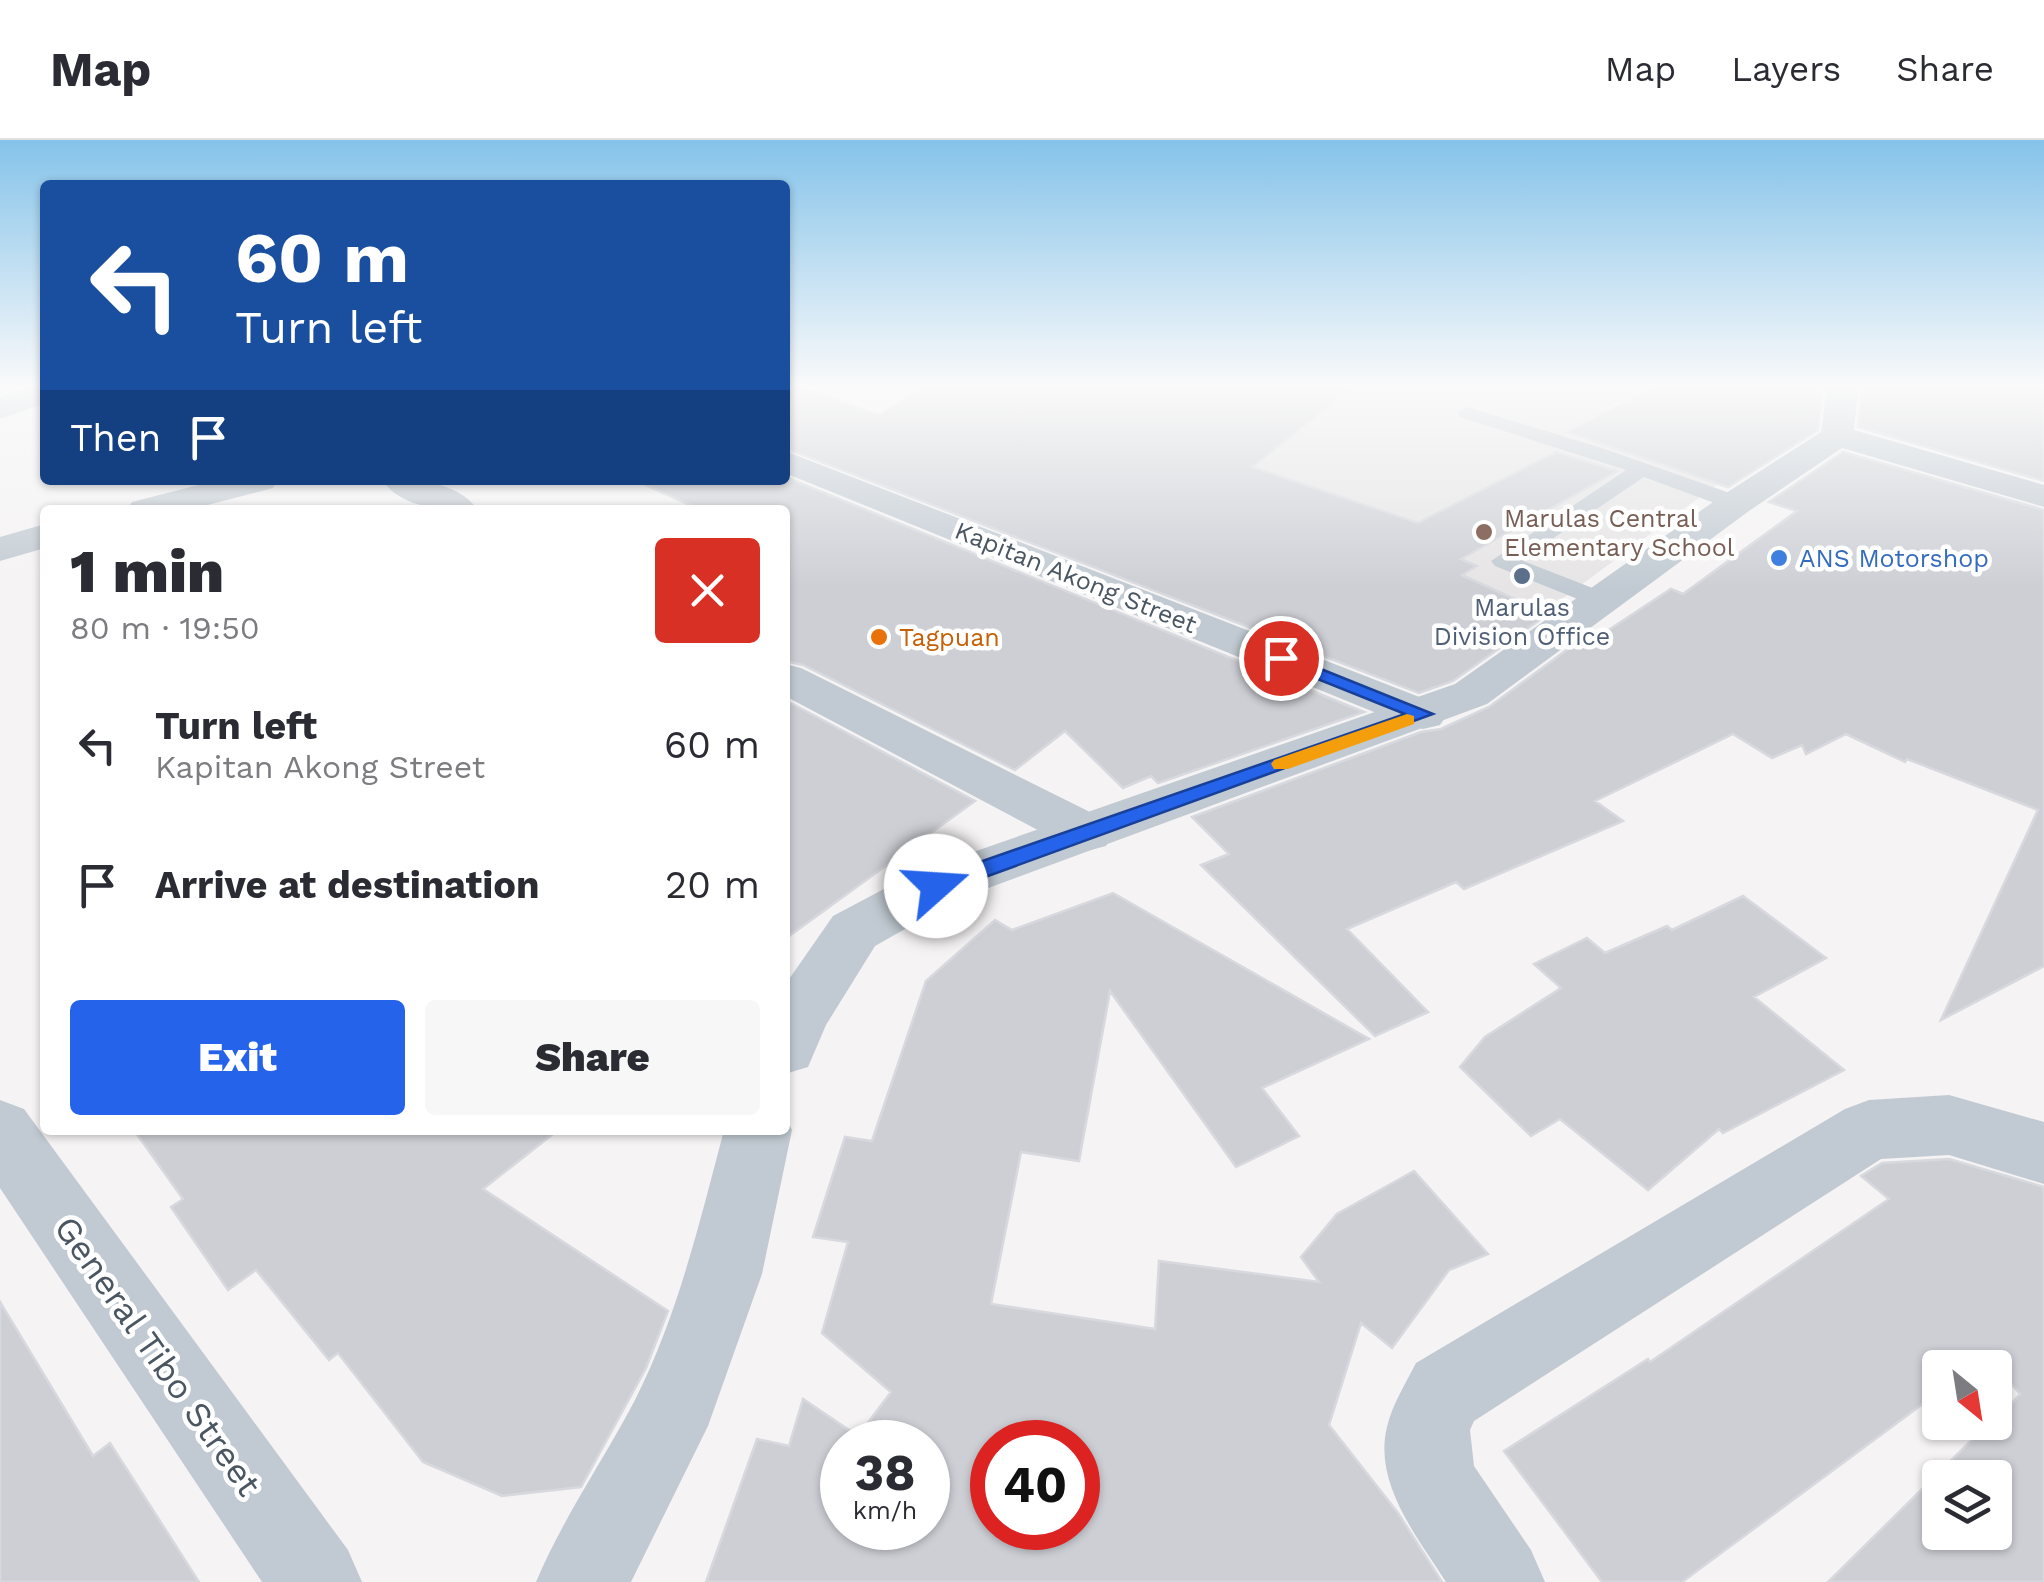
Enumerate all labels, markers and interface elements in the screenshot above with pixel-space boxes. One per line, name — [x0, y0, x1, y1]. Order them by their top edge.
text: Map — [50, 41, 151, 98]
text: Map — [1605, 48, 1676, 90]
text: Layers — [1731, 48, 1841, 90]
text: Share — [1896, 48, 1994, 90]
text: 60 m — [235, 217, 409, 299]
icon: left — [70, 220, 200, 350]
text: Turn left — [235, 301, 422, 354]
icon: arrive — [181, 410, 236, 465]
text: Then — [70, 416, 161, 460]
place label: Marulas Central Elementary School — [1504, 504, 1735, 562]
street label: Kapitan Akong Street — [951, 516, 1201, 639]
marker: Marulas Central Elementary School — [1473, 521, 1495, 543]
text: 1 min — [70, 536, 224, 607]
button: close — [655, 538, 760, 643]
place label: ANS Motorshop — [1799, 544, 1989, 573]
marker: ANS Motorshop — [1768, 547, 1790, 569]
marker: Marulas Division Office — [1511, 565, 1533, 587]
place label: Marulas Division Office — [1434, 593, 1610, 651]
text: 80 m · 19:50 — [70, 609, 260, 647]
pin — [1239, 616, 1324, 701]
place label: Tagpuan — [899, 623, 1000, 652]
marker: Tagpuan — [868, 626, 890, 648]
icon: arrive — [1254, 631, 1309, 686]
text: Turn left — [155, 704, 317, 748]
icon: left — [70, 718, 125, 773]
text: 60 m — [664, 723, 760, 767]
text: Kapitan Akong Street — [155, 748, 485, 786]
position arrow — [884, 834, 988, 938]
icon: arrive — [70, 858, 125, 913]
text: Arrive at destination — [155, 863, 540, 907]
text: 20 m — [665, 863, 760, 907]
button: Exit — [70, 1000, 405, 1115]
button: Share — [425, 1000, 760, 1115]
street label: General Tibo Street — [46, 1208, 270, 1504]
north arrow — [1922, 1350, 2012, 1440]
map controls — [1922, 1350, 2012, 1550]
speed limit sign: 40 — [970, 1420, 1100, 1550]
text: 38 — [855, 1443, 916, 1502]
button: layers — [1922, 1460, 2012, 1550]
text: km/h — [853, 1496, 917, 1525]

